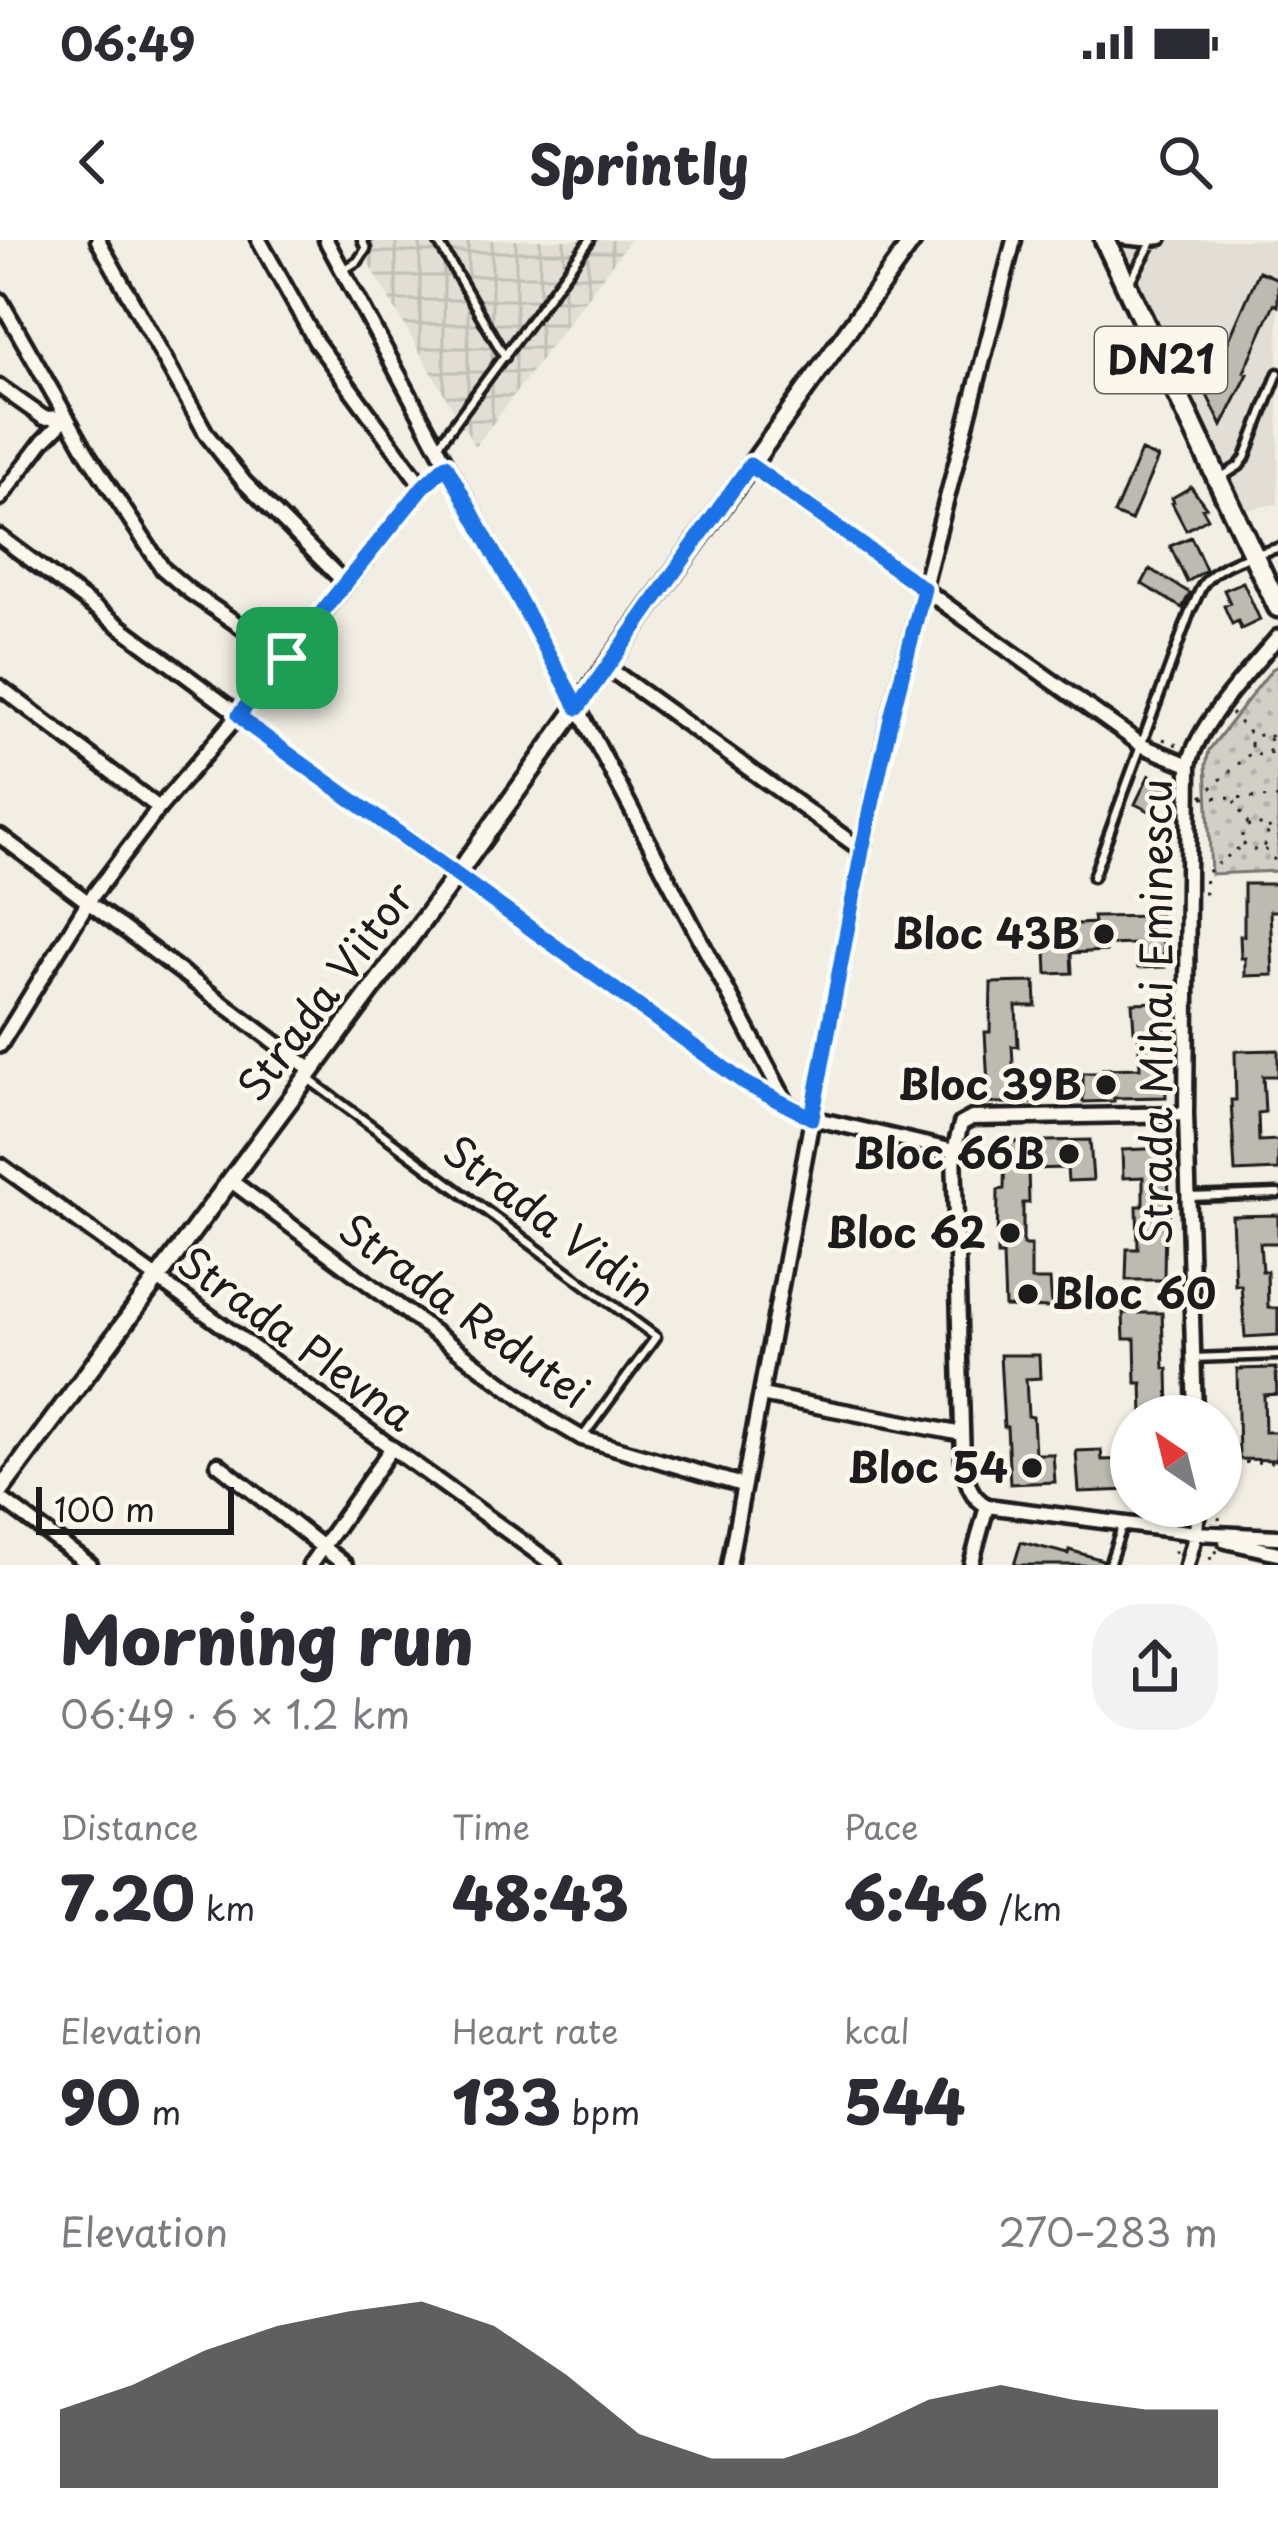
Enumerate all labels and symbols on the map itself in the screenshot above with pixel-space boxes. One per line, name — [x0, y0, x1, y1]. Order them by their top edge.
road number: DN21 — [1095, 327, 1227, 393]
pin — [236, 607, 338, 709]
street label: Strada Mihai Eminescu — [1123, 779, 1186, 1245]
street label: Strada Viitor — [220, 867, 428, 1113]
place label: Bloc 43B — [892, 900, 1080, 963]
marker: Bloc 43B — [1091, 921, 1117, 947]
place label: Bloc 39B — [898, 1051, 1082, 1114]
marker: Bloc 39B — [1093, 1072, 1119, 1098]
street label: Strada Vidin — [431, 1118, 670, 1320]
place label: Bloc 66B — [853, 1120, 1045, 1183]
marker: Bloc 66B — [1056, 1141, 1082, 1167]
street label: Strada Redutei — [327, 1196, 604, 1422]
place label: Bloc 62 — [826, 1199, 986, 1262]
marker: Bloc 62 — [997, 1220, 1023, 1246]
street label: Strada Plevna — [166, 1229, 429, 1445]
place label: Bloc 60 — [1052, 1260, 1216, 1323]
marker: Bloc 60 — [1015, 1281, 1041, 1307]
north arrow — [1110, 1395, 1242, 1527]
place label: Bloc 54 — [848, 1434, 1008, 1497]
marker: Bloc 54 — [1019, 1455, 1045, 1481]
scale bar — [36, 1481, 234, 1534]

